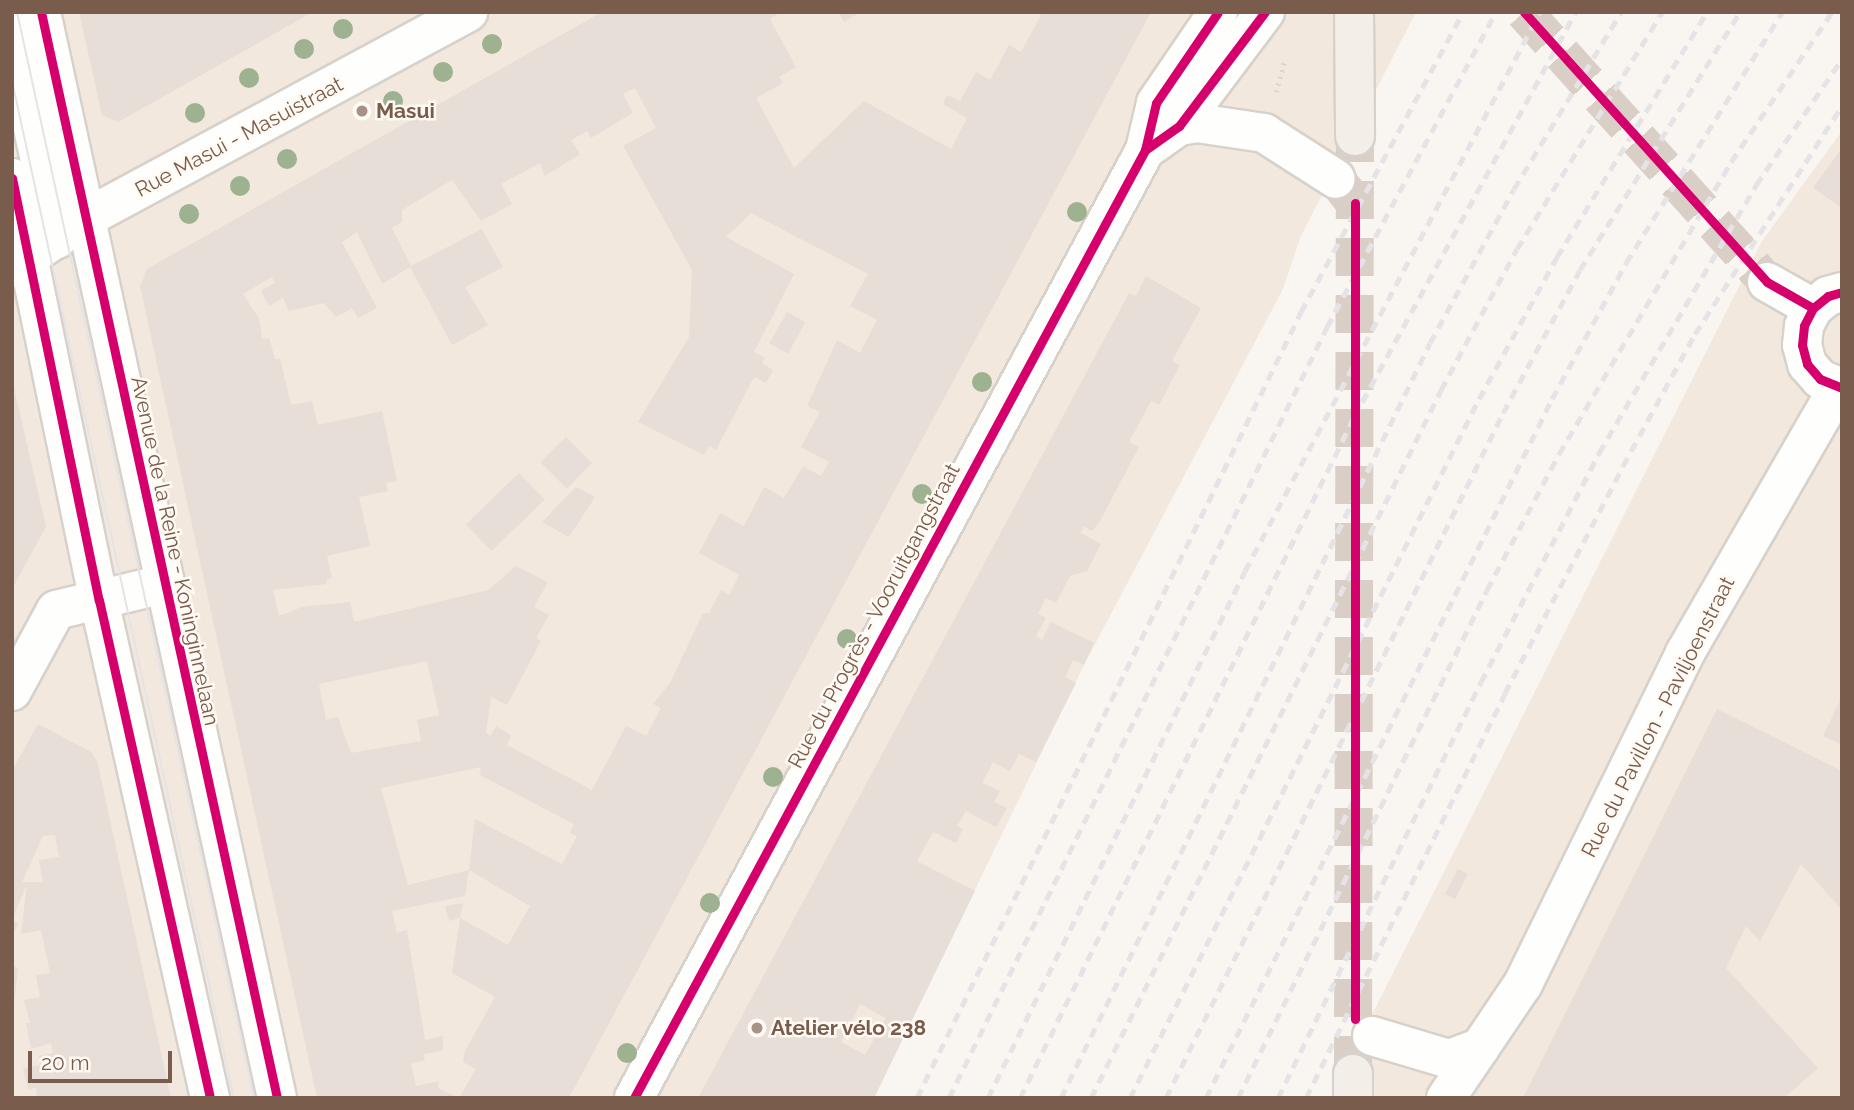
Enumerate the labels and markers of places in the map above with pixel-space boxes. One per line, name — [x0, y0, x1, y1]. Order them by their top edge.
place label: Masui — [376, 98, 435, 124]
marker: Masui — [354, 103, 370, 119]
place label: Atelier vélo 238 — [771, 1015, 927, 1041]
marker: Atelier vélo 238 — [749, 1020, 765, 1036]

